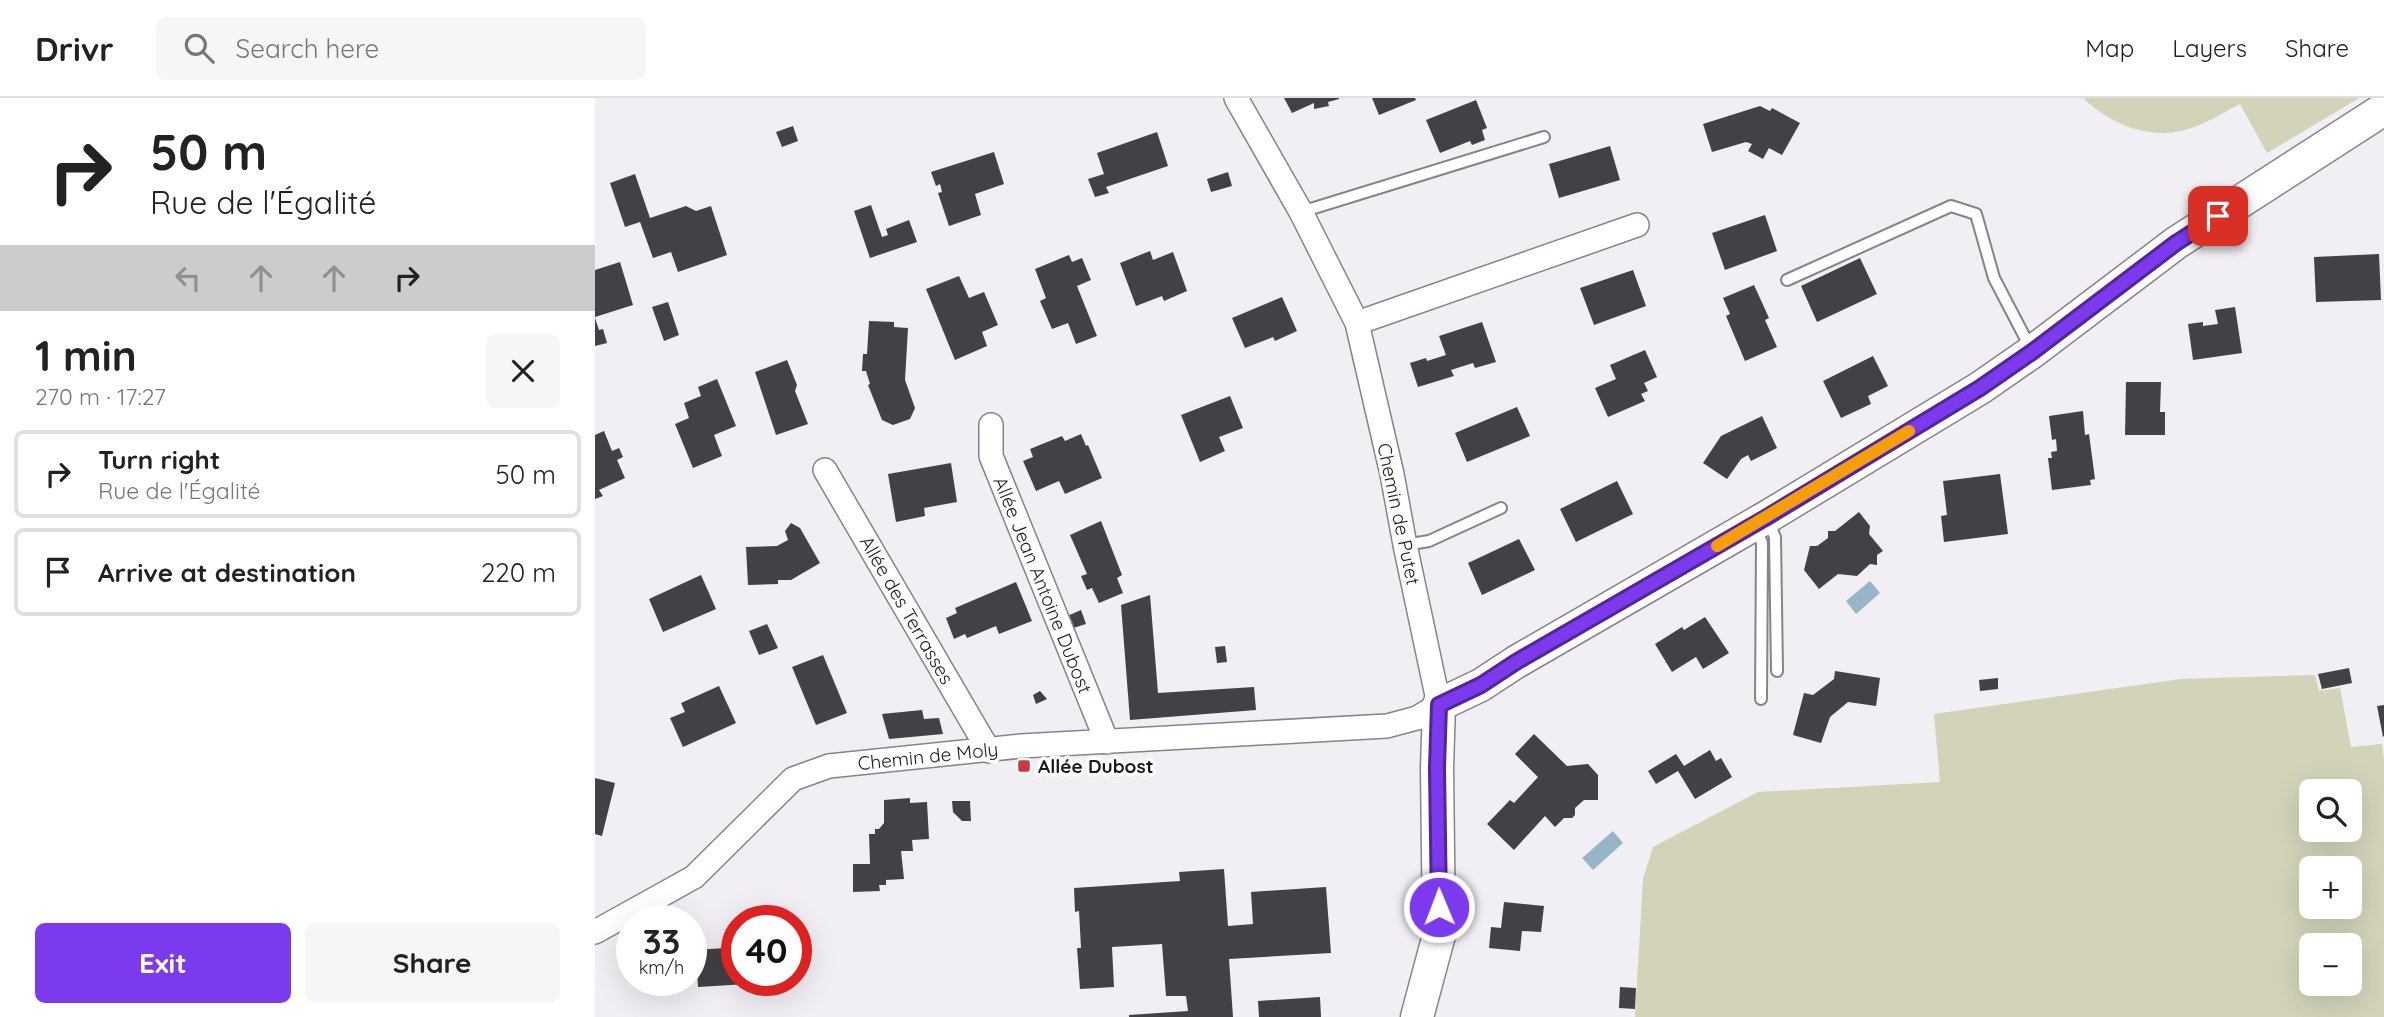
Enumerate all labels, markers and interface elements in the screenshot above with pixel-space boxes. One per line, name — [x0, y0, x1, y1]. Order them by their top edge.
search box — [156, 17, 646, 80]
text: Drivr — [35, 28, 114, 69]
icon: search — [180, 29, 218, 67]
text: Search here — [236, 32, 379, 65]
text: Map — [2085, 33, 2134, 63]
text: Layers — [2172, 33, 2247, 63]
text: Share — [2285, 33, 2349, 63]
text: 50 m — [150, 121, 267, 182]
icon: right — [35, 126, 126, 217]
text: Rue de l'Égalité — [150, 182, 376, 222]
pin — [2188, 186, 2248, 246]
icon: arrive — [2199, 197, 2237, 235]
icon: left — [169, 259, 207, 297]
icon: ahead — [242, 259, 280, 297]
icon: ahead — [315, 259, 353, 297]
icon: right — [388, 259, 426, 297]
text: 1 min — [35, 329, 137, 382]
button: close — [486, 334, 560, 408]
text: 270 m · 17:27 — [35, 382, 166, 411]
street label: Chemin de Putet — [1372, 441, 1426, 587]
text: Turn right — [98, 443, 220, 476]
icon: right — [39, 455, 77, 493]
text: 50 m — [496, 458, 556, 491]
street label: Allée Jean Antoine Dubost — [988, 473, 1098, 697]
text: Rue de l'Égalité — [98, 476, 261, 505]
street label: Allée des Terrasses — [855, 532, 959, 688]
icon: arrive — [39, 553, 77, 591]
text: Arrive at destination — [98, 556, 356, 589]
text: 220 m — [481, 556, 556, 589]
street label: Chemin de Moly — [857, 737, 999, 775]
place label: Allée Dubost — [1038, 754, 1153, 778]
marker: Allée Dubost — [1016, 758, 1032, 774]
map controls — [2299, 779, 2362, 996]
button: search — [2299, 779, 2362, 842]
button: + — [2299, 856, 2362, 919]
position arrow — [1402, 870, 1476, 944]
speed limit sign: 40 — [721, 905, 812, 996]
text: 33 — [643, 919, 680, 963]
button: Exit — [35, 923, 291, 1003]
button: Share — [305, 923, 560, 1003]
button: − — [2299, 933, 2362, 996]
text: km/h — [639, 956, 684, 979]

